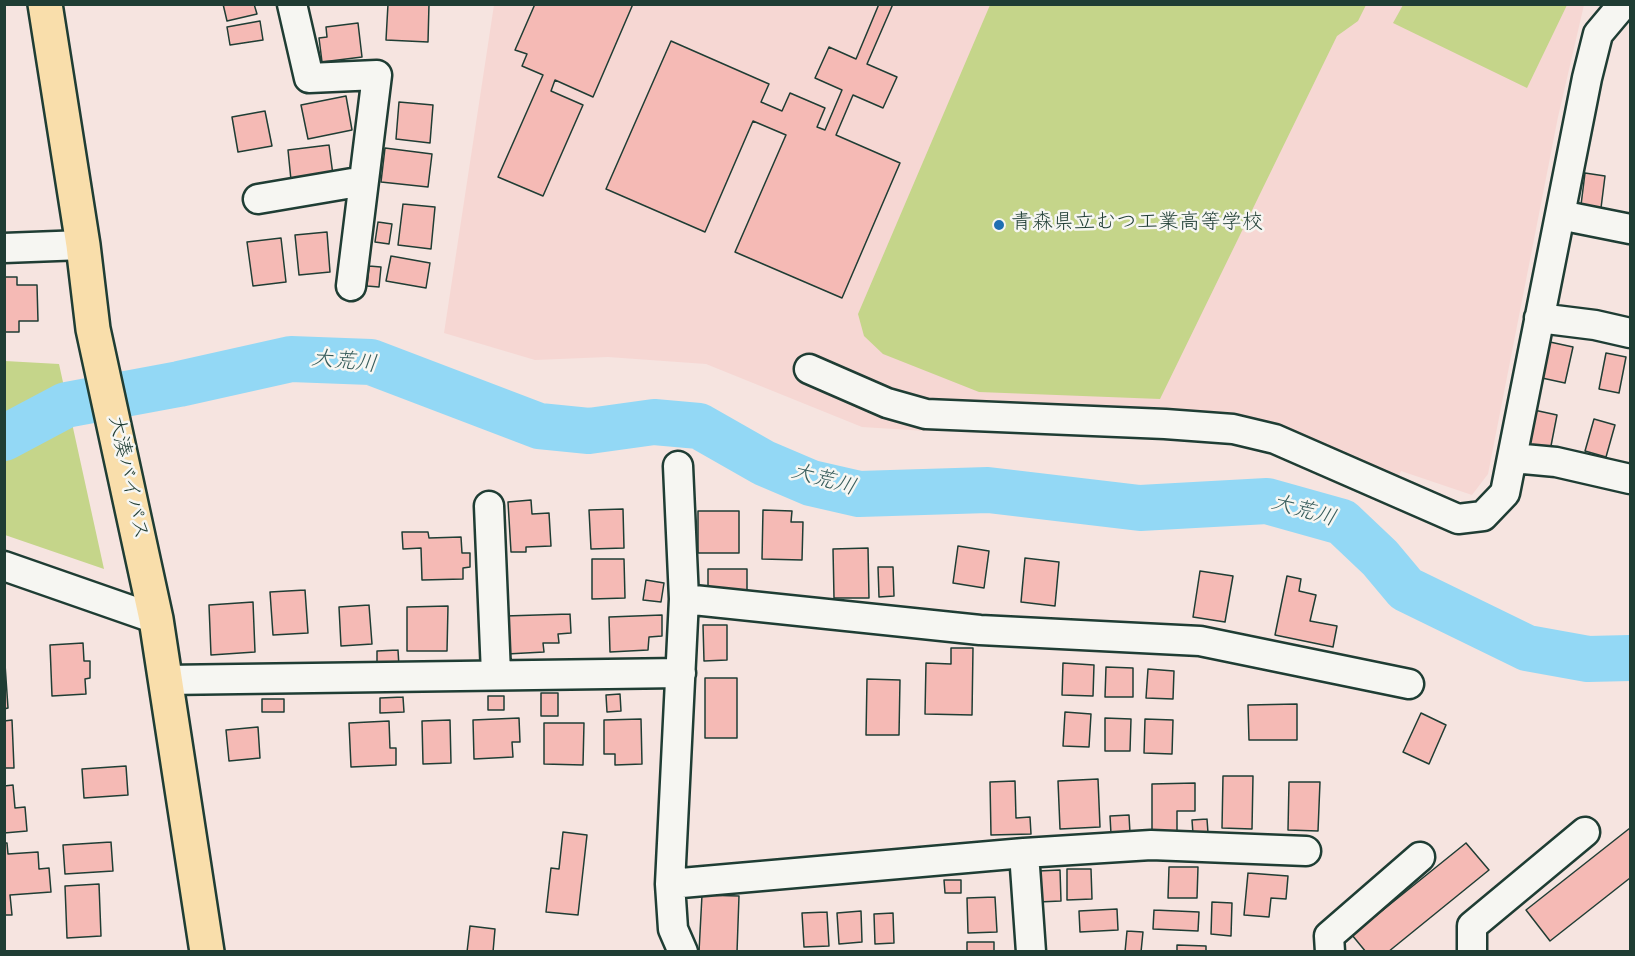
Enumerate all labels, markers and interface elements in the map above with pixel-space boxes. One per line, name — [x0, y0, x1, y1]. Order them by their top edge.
place label: 青森県立むつ工業高等学校 — [1011, 212, 1263, 238]
marker: 青森県立むつ工業高等学校 — [992, 218, 1006, 232]
water label: 大荒川 — [310, 347, 378, 381]
street label: 大湊バイパス — [101, 414, 151, 542]
water label: 大荒川 — [788, 460, 858, 504]
water label: 大荒川 — [1268, 491, 1338, 535]

